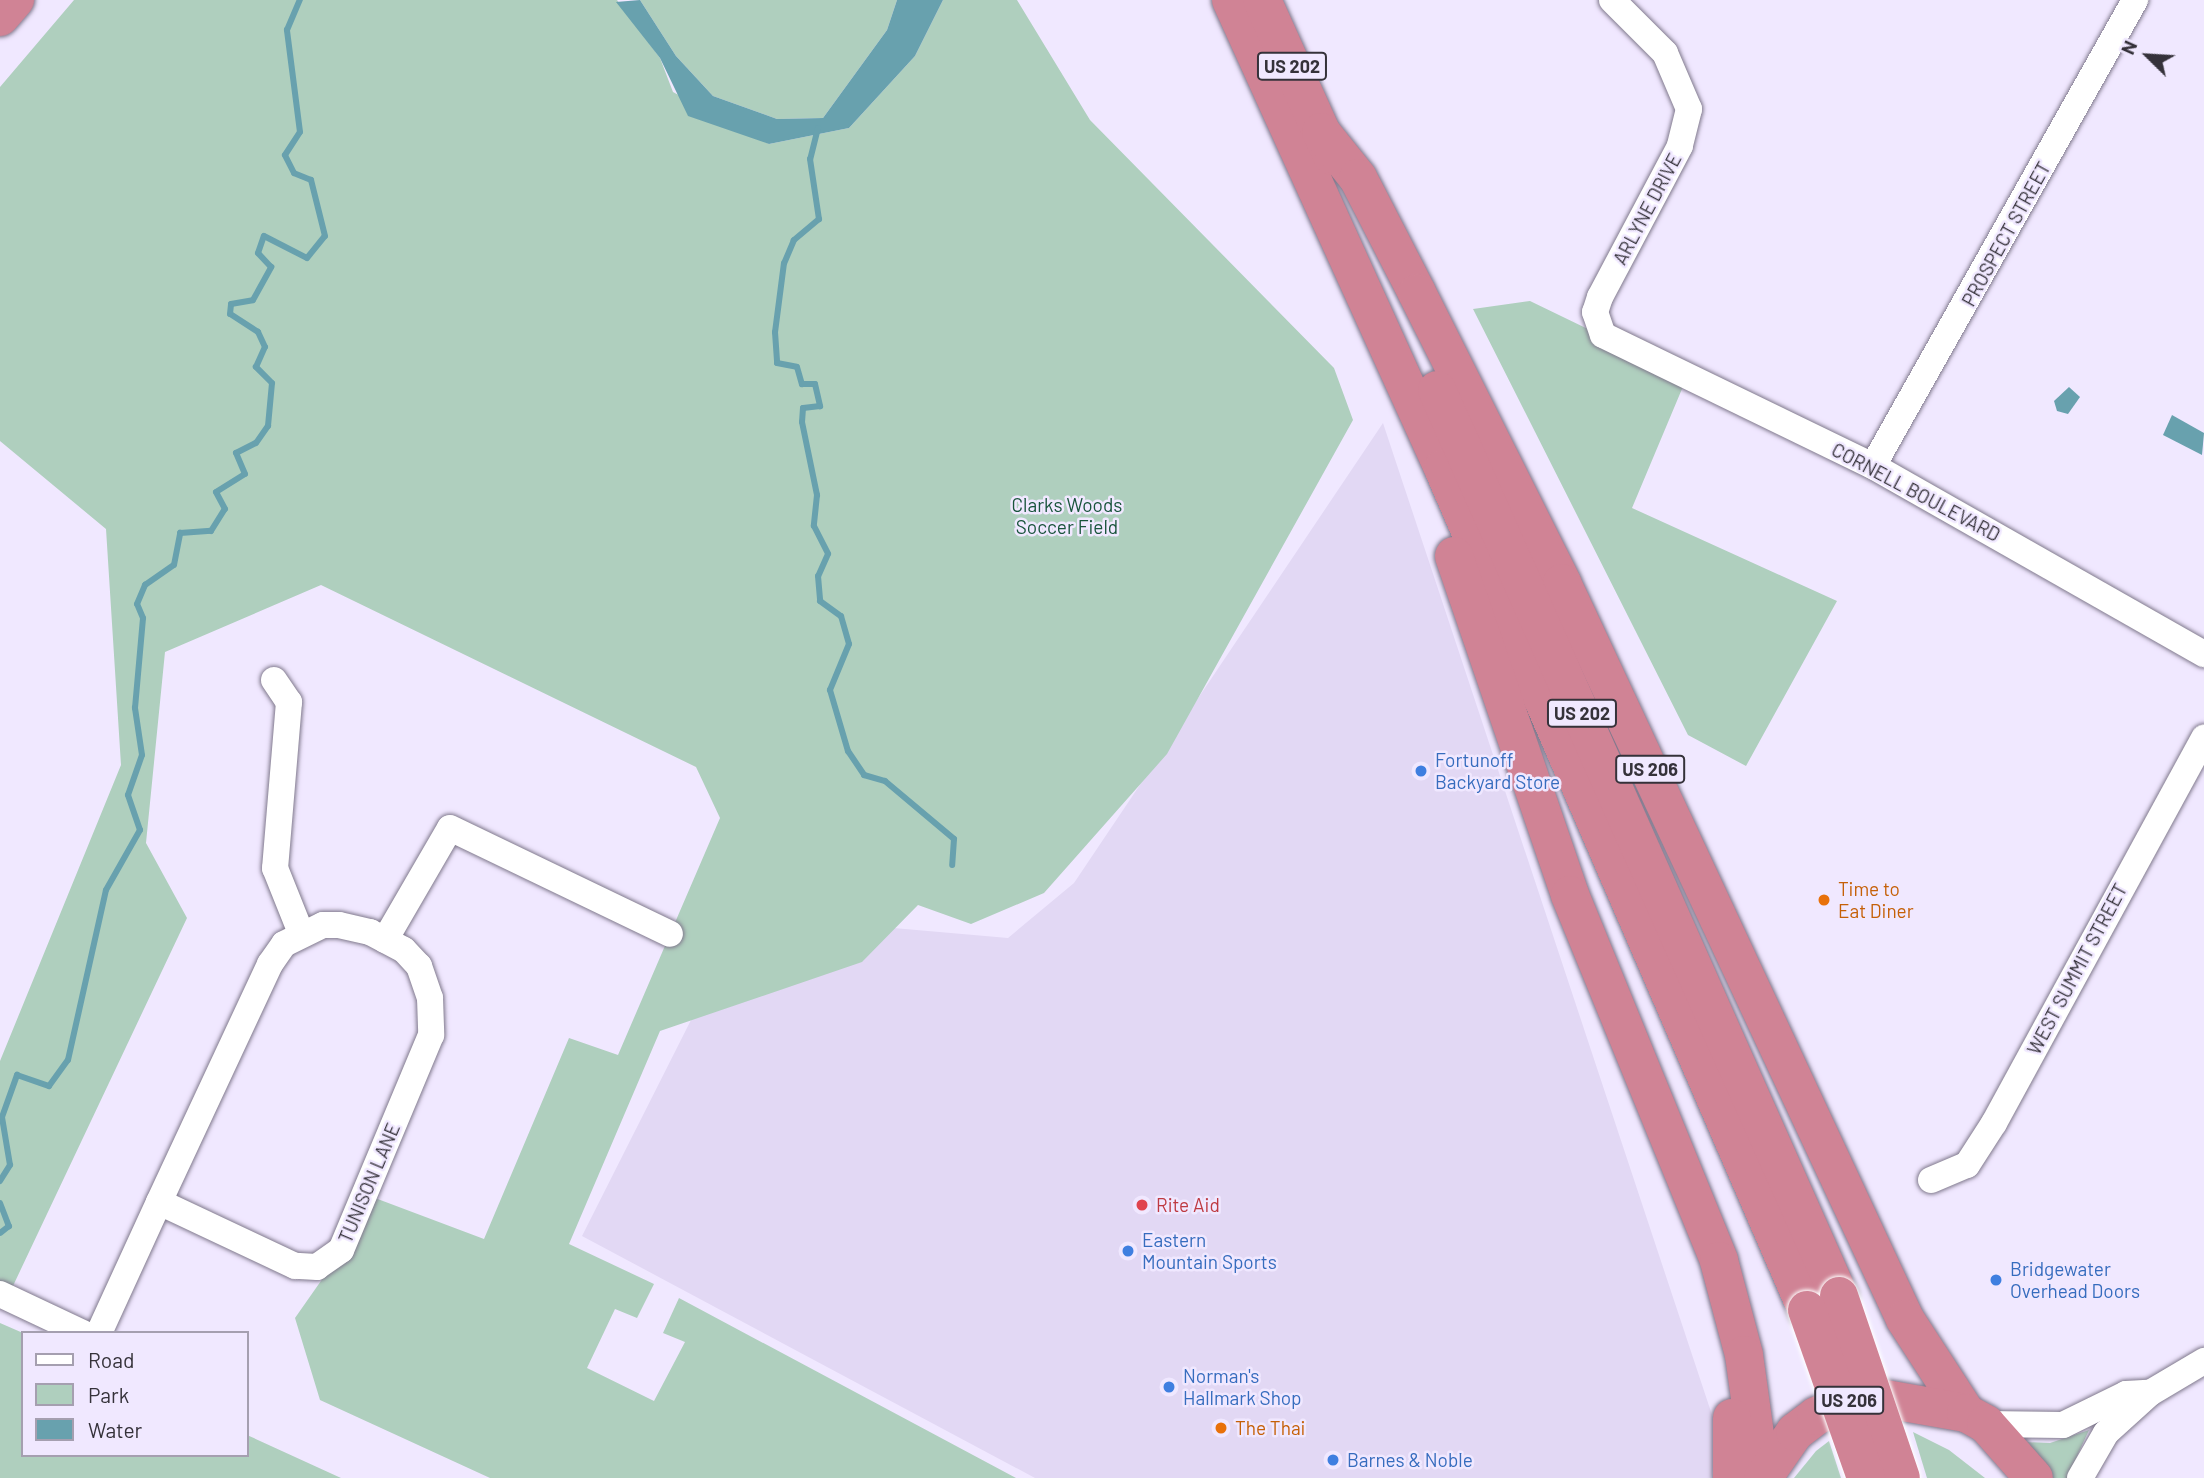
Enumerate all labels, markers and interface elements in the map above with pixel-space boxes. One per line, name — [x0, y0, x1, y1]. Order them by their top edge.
north arrow — [2113, 21, 2183, 91]
text: N — [2115, 37, 2141, 58]
road number: US 202 — [1255, 52, 1329, 80]
street label: ARLYNE DRIVE — [1608, 150, 1686, 268]
street label: PROSPECT STREET — [1957, 158, 2055, 310]
street label: CORNELL BOULEVARD — [1828, 438, 2004, 546]
park label: Clarks Woods Soccer Field — [1012, 494, 1122, 538]
road number: US 202 — [1545, 698, 1619, 728]
place label: Fortunoff Backyard Store — [1435, 749, 1560, 793]
road number: US 206 — [1615, 754, 1685, 784]
marker: Fortunoff Backyard Store — [1413, 763, 1429, 779]
place label: Time to Eat Diner — [1838, 878, 1914, 922]
street label: WEST SUMMIT STREET — [2022, 880, 2132, 1058]
marker: Time to Eat Diner — [1816, 892, 1832, 908]
street label: TUNISON LANE — [334, 1120, 404, 1246]
place label: Rite Aid — [1156, 1194, 1220, 1216]
marker: Rite Aid — [1134, 1197, 1150, 1213]
place label: Eastern Mountain Sports — [1142, 1229, 1277, 1273]
marker: Eastern Mountain Sports — [1120, 1243, 1136, 1259]
place label: Bridgewater Overhead Doors — [2010, 1258, 2140, 1302]
marker: Bridgewater Overhead Doors — [1988, 1272, 2004, 1288]
legend — [21, 1331, 248, 1457]
text: Road — [88, 1347, 134, 1372]
place label: Norman's Hallmark Shop — [1183, 1365, 1302, 1409]
marker: Norman's Hallmark Shop — [1161, 1379, 1177, 1395]
text: Park — [88, 1382, 129, 1407]
road number: US 206 — [1814, 1386, 1884, 1414]
text: Water — [88, 1417, 142, 1442]
place label: The Thai — [1235, 1417, 1305, 1439]
marker: The Thai — [1213, 1420, 1229, 1436]
place label: Barnes & Noble — [1347, 1449, 1473, 1471]
marker: Barnes & Noble — [1325, 1452, 1341, 1468]

